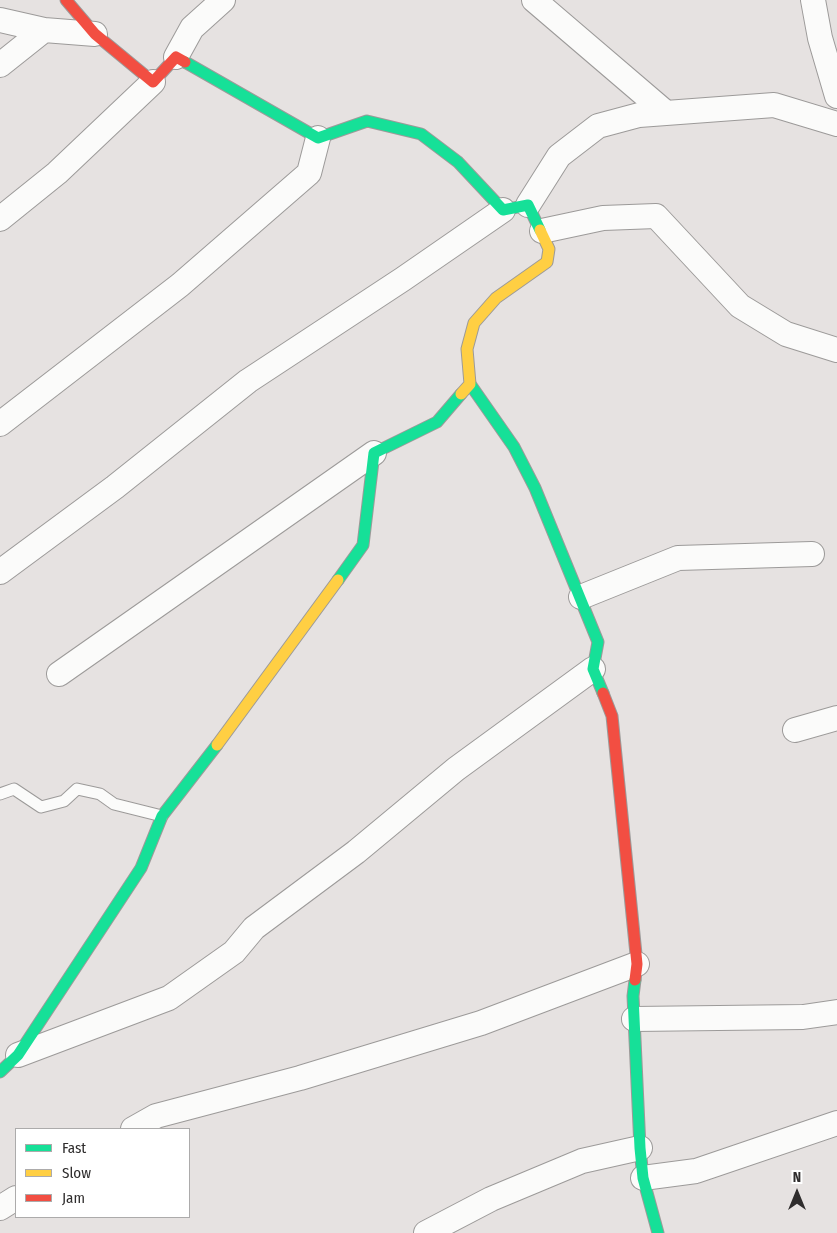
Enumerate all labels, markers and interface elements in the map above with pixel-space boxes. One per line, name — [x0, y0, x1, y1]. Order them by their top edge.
legend — [15, 1128, 190, 1218]
text: Fast — [62, 1139, 86, 1157]
text: Slow — [62, 1164, 91, 1182]
north arrow — [772, 1168, 822, 1218]
text: N — [793, 1169, 801, 1186]
text: Jam — [62, 1189, 85, 1207]

